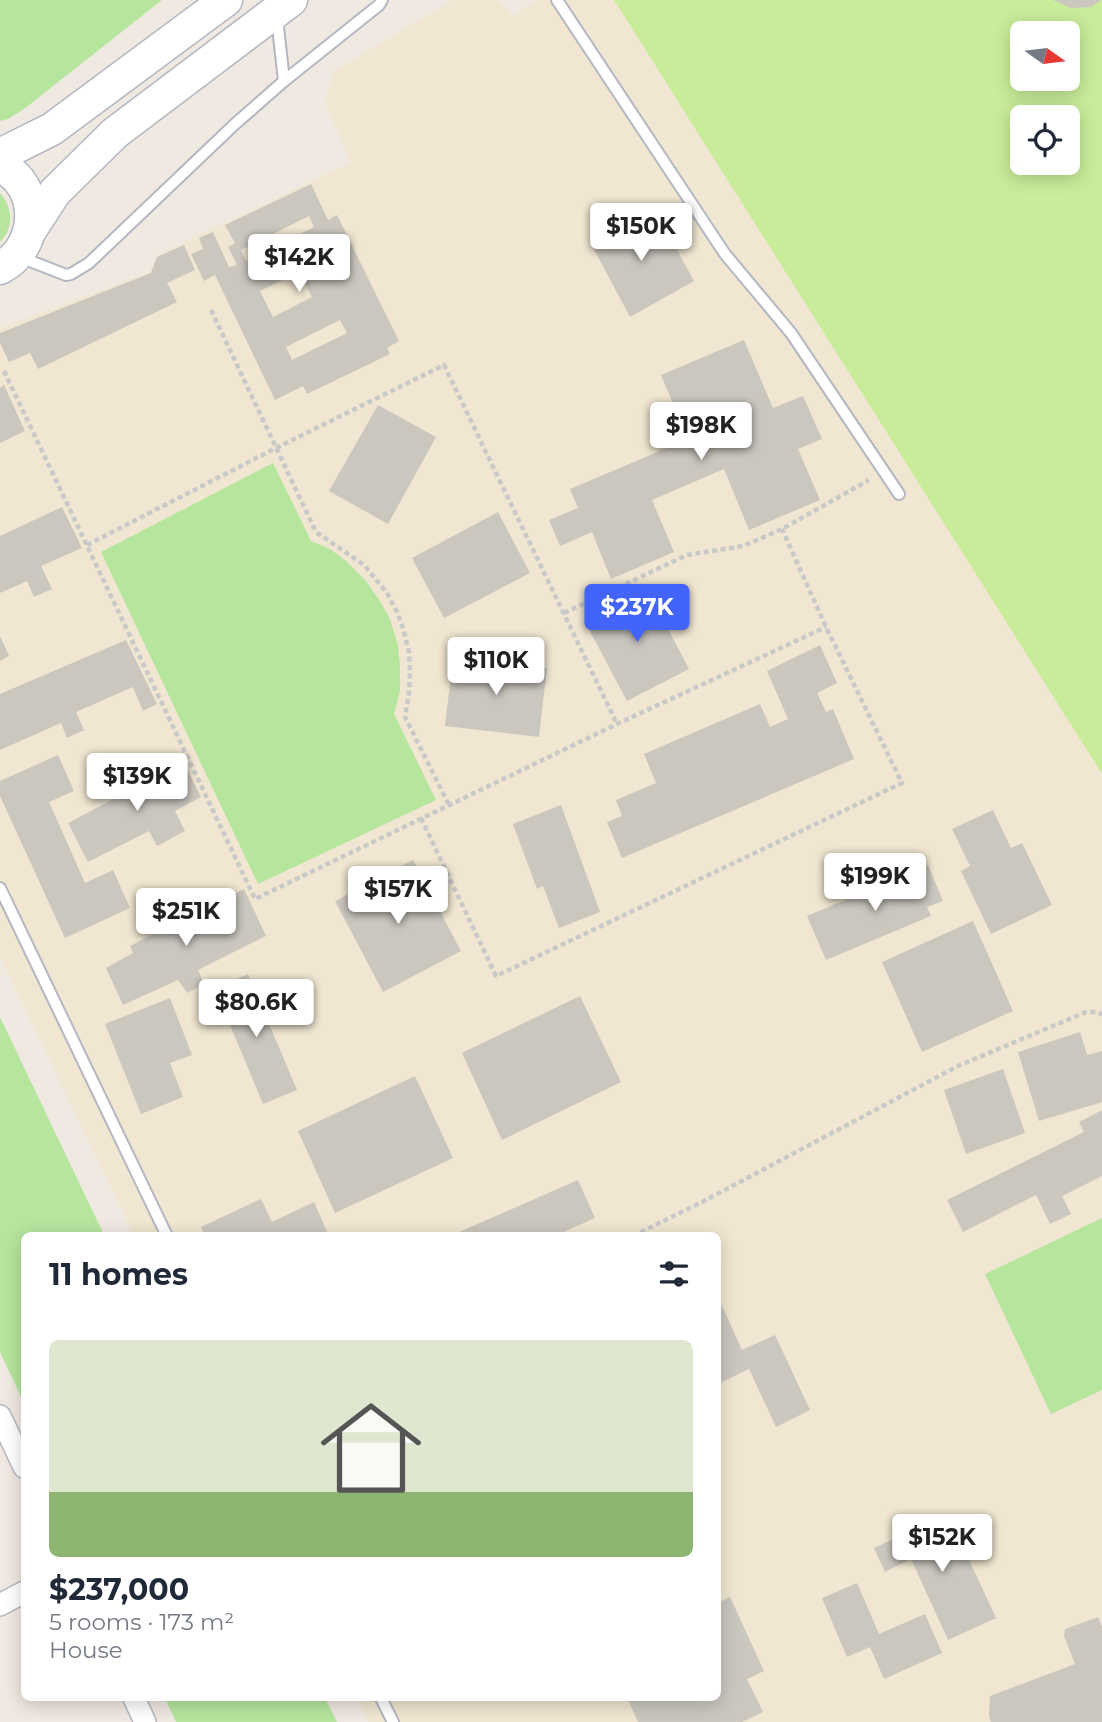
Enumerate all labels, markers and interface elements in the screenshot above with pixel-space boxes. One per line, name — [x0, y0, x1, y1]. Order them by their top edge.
north arrow — [1010, 21, 1080, 91]
map controls — [1010, 21, 1080, 175]
button: locate — [1010, 105, 1080, 175]
pin: $150K — [592, 204, 690, 263]
text: $150K — [606, 212, 676, 240]
pin: $142K — [250, 234, 348, 294]
text: $142K — [264, 243, 334, 271]
pin: $198K — [652, 402, 750, 462]
text: $198K — [666, 411, 736, 439]
pin: $237K — [588, 584, 686, 644]
text: $237K — [601, 593, 673, 621]
pin: $110K — [447, 638, 545, 697]
text: $110K — [463, 646, 529, 674]
pin: $139K — [88, 754, 186, 813]
text: $139K — [103, 762, 171, 790]
pin: $199K — [826, 853, 924, 913]
text: $199K — [840, 862, 910, 890]
pin: $157K — [349, 866, 447, 926]
text: $157K — [364, 875, 432, 903]
pin: $251K — [137, 888, 235, 948]
text: $251K — [152, 897, 220, 925]
pin: $80.6K — [199, 979, 313, 1039]
text: $80.6K — [215, 988, 297, 1016]
icon: filters — [655, 1255, 693, 1293]
text: 11 homes — [49, 1256, 188, 1293]
icon: home — [308, 1385, 434, 1511]
pin: $152K — [893, 1514, 991, 1574]
text: $152K — [908, 1523, 976, 1551]
text: $237,000 — [49, 1571, 189, 1608]
text: 5 rooms · 173 m² — [49, 1608, 234, 1636]
text: House — [49, 1636, 123, 1664]

